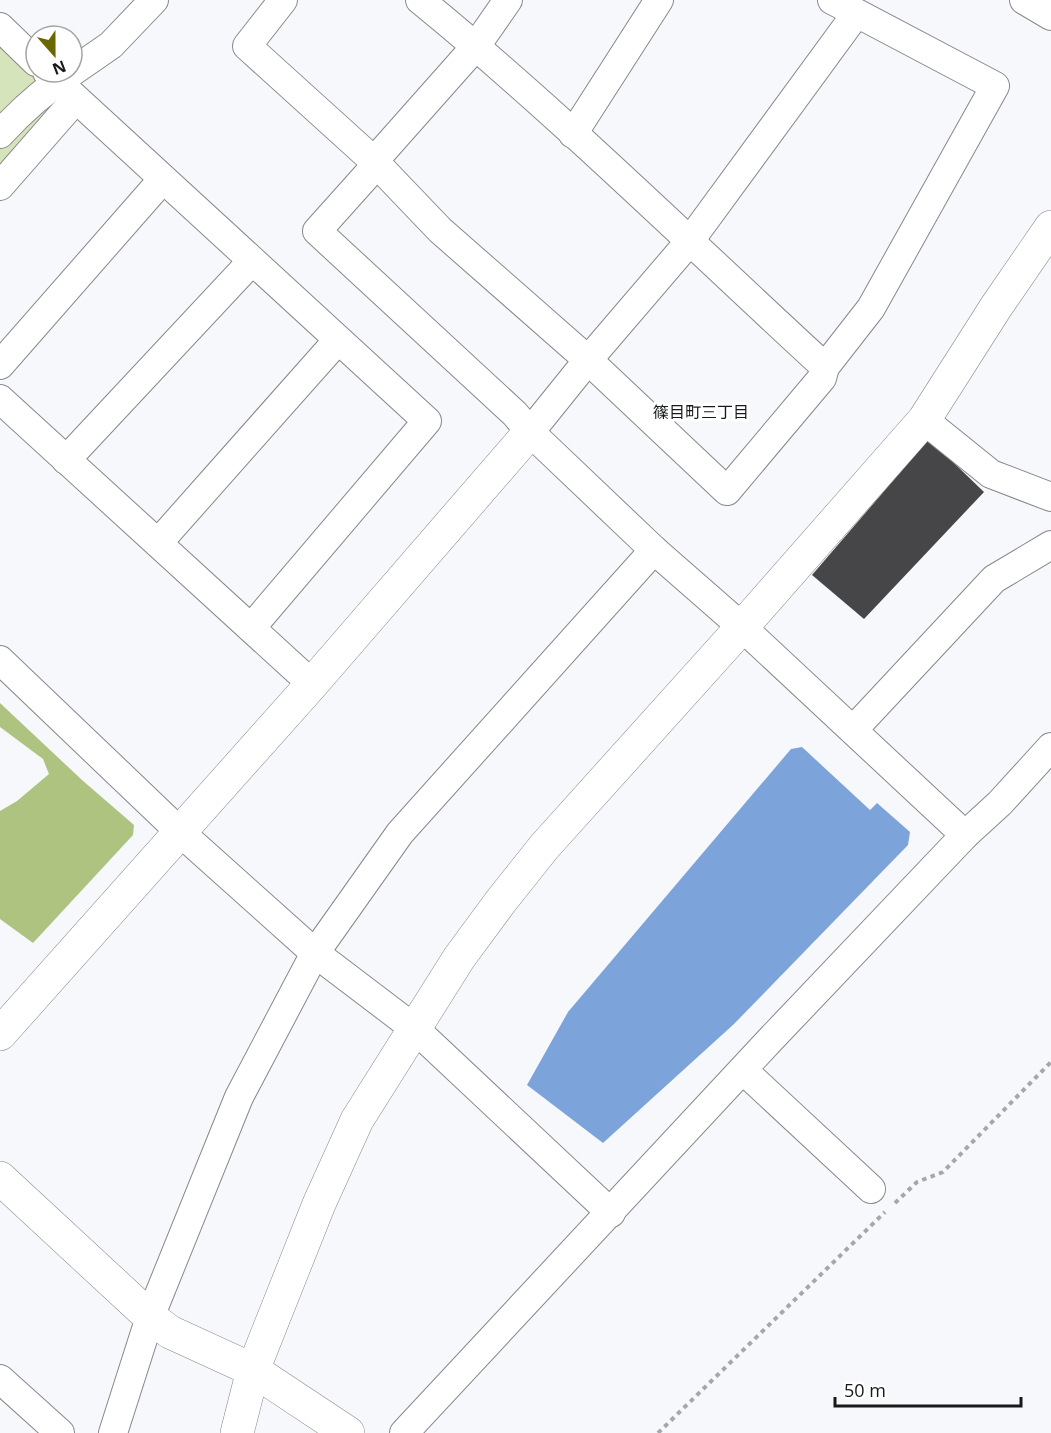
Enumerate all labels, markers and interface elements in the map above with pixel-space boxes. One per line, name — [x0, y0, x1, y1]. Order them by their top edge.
north arrow — [24, 24, 84, 84]
text: N — [49, 55, 69, 81]
district label: 篠目町三丁目 — [653, 401, 749, 423]
scale bar — [835, 1370, 1021, 1408]
text: 50 m — [844, 1378, 886, 1402]

